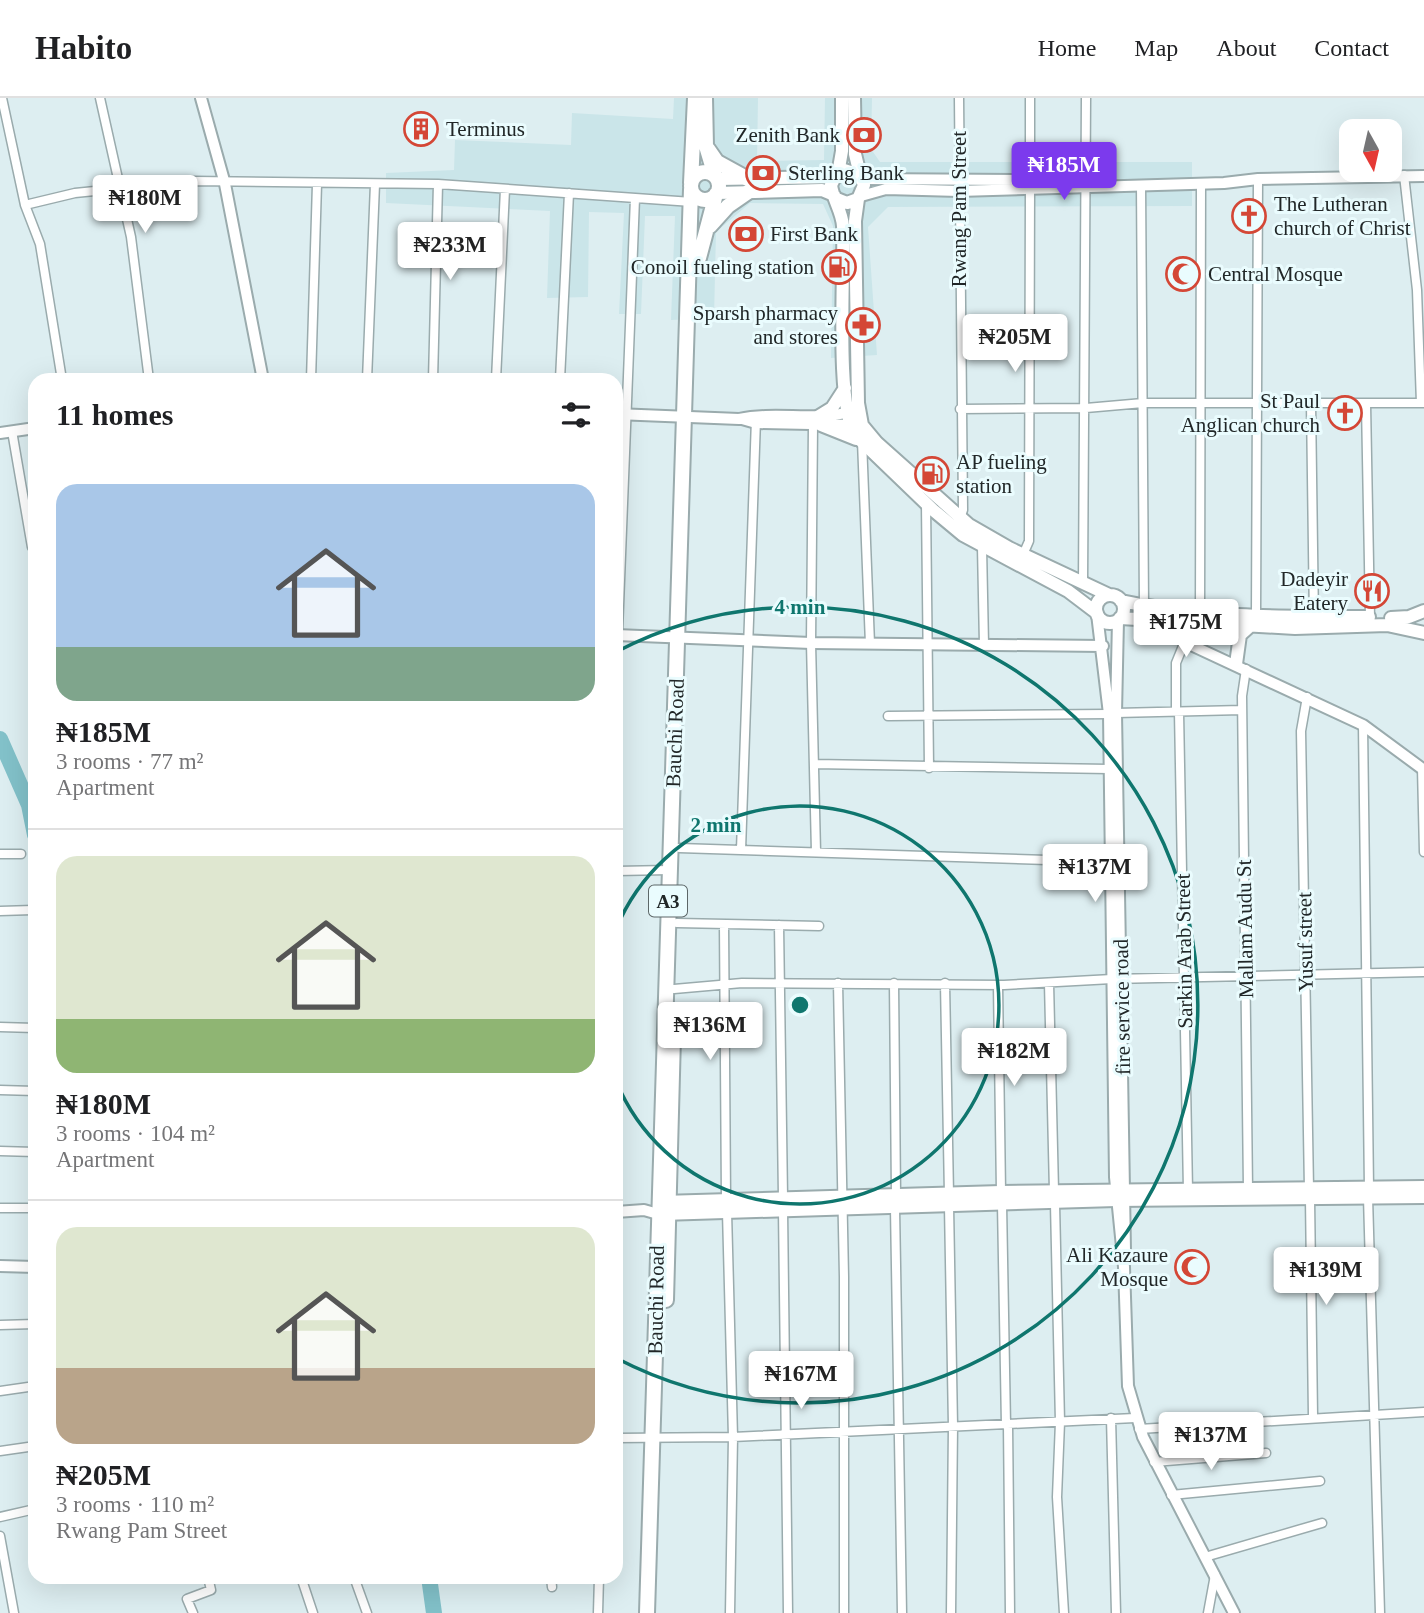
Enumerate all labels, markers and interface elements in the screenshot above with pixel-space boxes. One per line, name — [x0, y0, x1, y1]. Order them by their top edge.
text: Habito — [35, 30, 132, 66]
text: Home — [1038, 35, 1096, 61]
text: Map — [1134, 35, 1178, 61]
text: About — [1216, 35, 1276, 61]
text: Contact — [1314, 35, 1389, 61]
building icon: Terminus — [402, 110, 440, 148]
bank icon: Zenith Bank — [845, 116, 883, 154]
place label: Terminus — [446, 117, 525, 141]
north arrow — [1339, 119, 1402, 182]
map controls — [1339, 119, 1402, 182]
place label: Zenith Bank — [736, 123, 840, 147]
street label: Rwang Pam Street — [947, 131, 971, 287]
pin: ₦185M — [1015, 142, 1113, 202]
text: ₦185M — [1028, 152, 1100, 177]
bank icon: Sterling Bank — [744, 154, 782, 192]
place label: Sterling Bank — [788, 161, 905, 185]
pin: ₦180M — [96, 176, 194, 235]
text: ₦180M — [109, 185, 181, 210]
place label: The Lutheran church of Christ — [1274, 192, 1411, 240]
church icon: The Lutheran church of Christ — [1230, 197, 1268, 235]
bank icon: First Bank — [727, 215, 765, 253]
pin: ₦233M — [401, 222, 499, 282]
place label: First Bank — [770, 222, 859, 246]
text: ₦233M — [414, 232, 486, 257]
fuel station icon: Conoil fueling station — [820, 248, 858, 286]
place label: Conoil fueling station — [631, 255, 814, 279]
mosque icon: Central Mosque — [1164, 255, 1202, 293]
place label: Central Mosque — [1208, 262, 1343, 286]
place label: Sparsh pharmacy and stores — [693, 301, 838, 349]
pharmacy icon: Sparsh pharmacy and stores — [844, 306, 882, 344]
pin: ₦205M — [966, 314, 1064, 374]
text: ₦205M — [979, 324, 1051, 349]
place label: St Paul Anglican church — [1181, 389, 1320, 437]
church icon: St Paul Anglican church — [1326, 394, 1364, 432]
icon: filters — [557, 396, 595, 434]
text: 11 homes — [56, 398, 174, 431]
place label: AP fueling station — [956, 450, 1047, 498]
fuel station icon: AP fueling station — [913, 455, 951, 493]
icon: home — [263, 530, 389, 656]
place label: Dadeyir Eatery — [1280, 567, 1349, 615]
restaurant icon: Dadeyir Eatery — [1353, 572, 1391, 610]
text: 4 min — [775, 595, 826, 619]
pin: ₦175M — [1137, 600, 1235, 659]
text: ₦175M — [1150, 609, 1222, 634]
street label: Bauchi Road — [661, 678, 689, 788]
text: ₦185M — [56, 715, 151, 748]
text: 3 rooms · 77 m² — [56, 749, 203, 774]
text: Apartment — [56, 775, 154, 800]
text: 2 min — [691, 813, 742, 837]
pin: ₦137M — [1046, 844, 1144, 904]
text: ₦137M — [1059, 854, 1131, 879]
street label: Mallam Audu St — [1232, 859, 1258, 999]
street label: Sarkin Arab Street — [1171, 873, 1197, 1029]
road number: A3 — [649, 886, 687, 916]
street label: Yusuf street — [1292, 892, 1318, 992]
icon: home — [263, 902, 389, 1028]
street label: fire service road — [1109, 938, 1135, 1075]
centre of rings — [788, 993, 812, 1017]
pin: ₦136M — [661, 1002, 759, 1062]
text: ₦136M — [674, 1012, 746, 1037]
pin: ₦182M — [965, 1028, 1063, 1088]
text: ₦182M — [978, 1038, 1050, 1063]
text: ₦180M — [56, 1087, 151, 1120]
text: 3 rooms · 104 m² — [56, 1121, 215, 1146]
text: Apartment — [56, 1147, 154, 1172]
place label: Ali Kazaure Mosque — [1066, 1243, 1168, 1291]
street label: Bauchi Road — [643, 1245, 669, 1355]
mosque icon: Ali Kazaure Mosque — [1173, 1248, 1211, 1286]
pin: ₦139M — [1277, 1248, 1375, 1307]
text: ₦139M — [1290, 1257, 1362, 1282]
icon: home — [263, 1273, 389, 1399]
pin: ₦167M — [752, 1352, 850, 1411]
text: ₦167M — [765, 1361, 837, 1386]
pin: ₦137M — [1162, 1412, 1260, 1472]
text: ₦137M — [1175, 1422, 1247, 1447]
text: ₦205M — [56, 1458, 151, 1491]
text: 3 rooms · 110 m² — [56, 1492, 214, 1517]
text: Rwang Pam Street — [56, 1518, 227, 1543]

